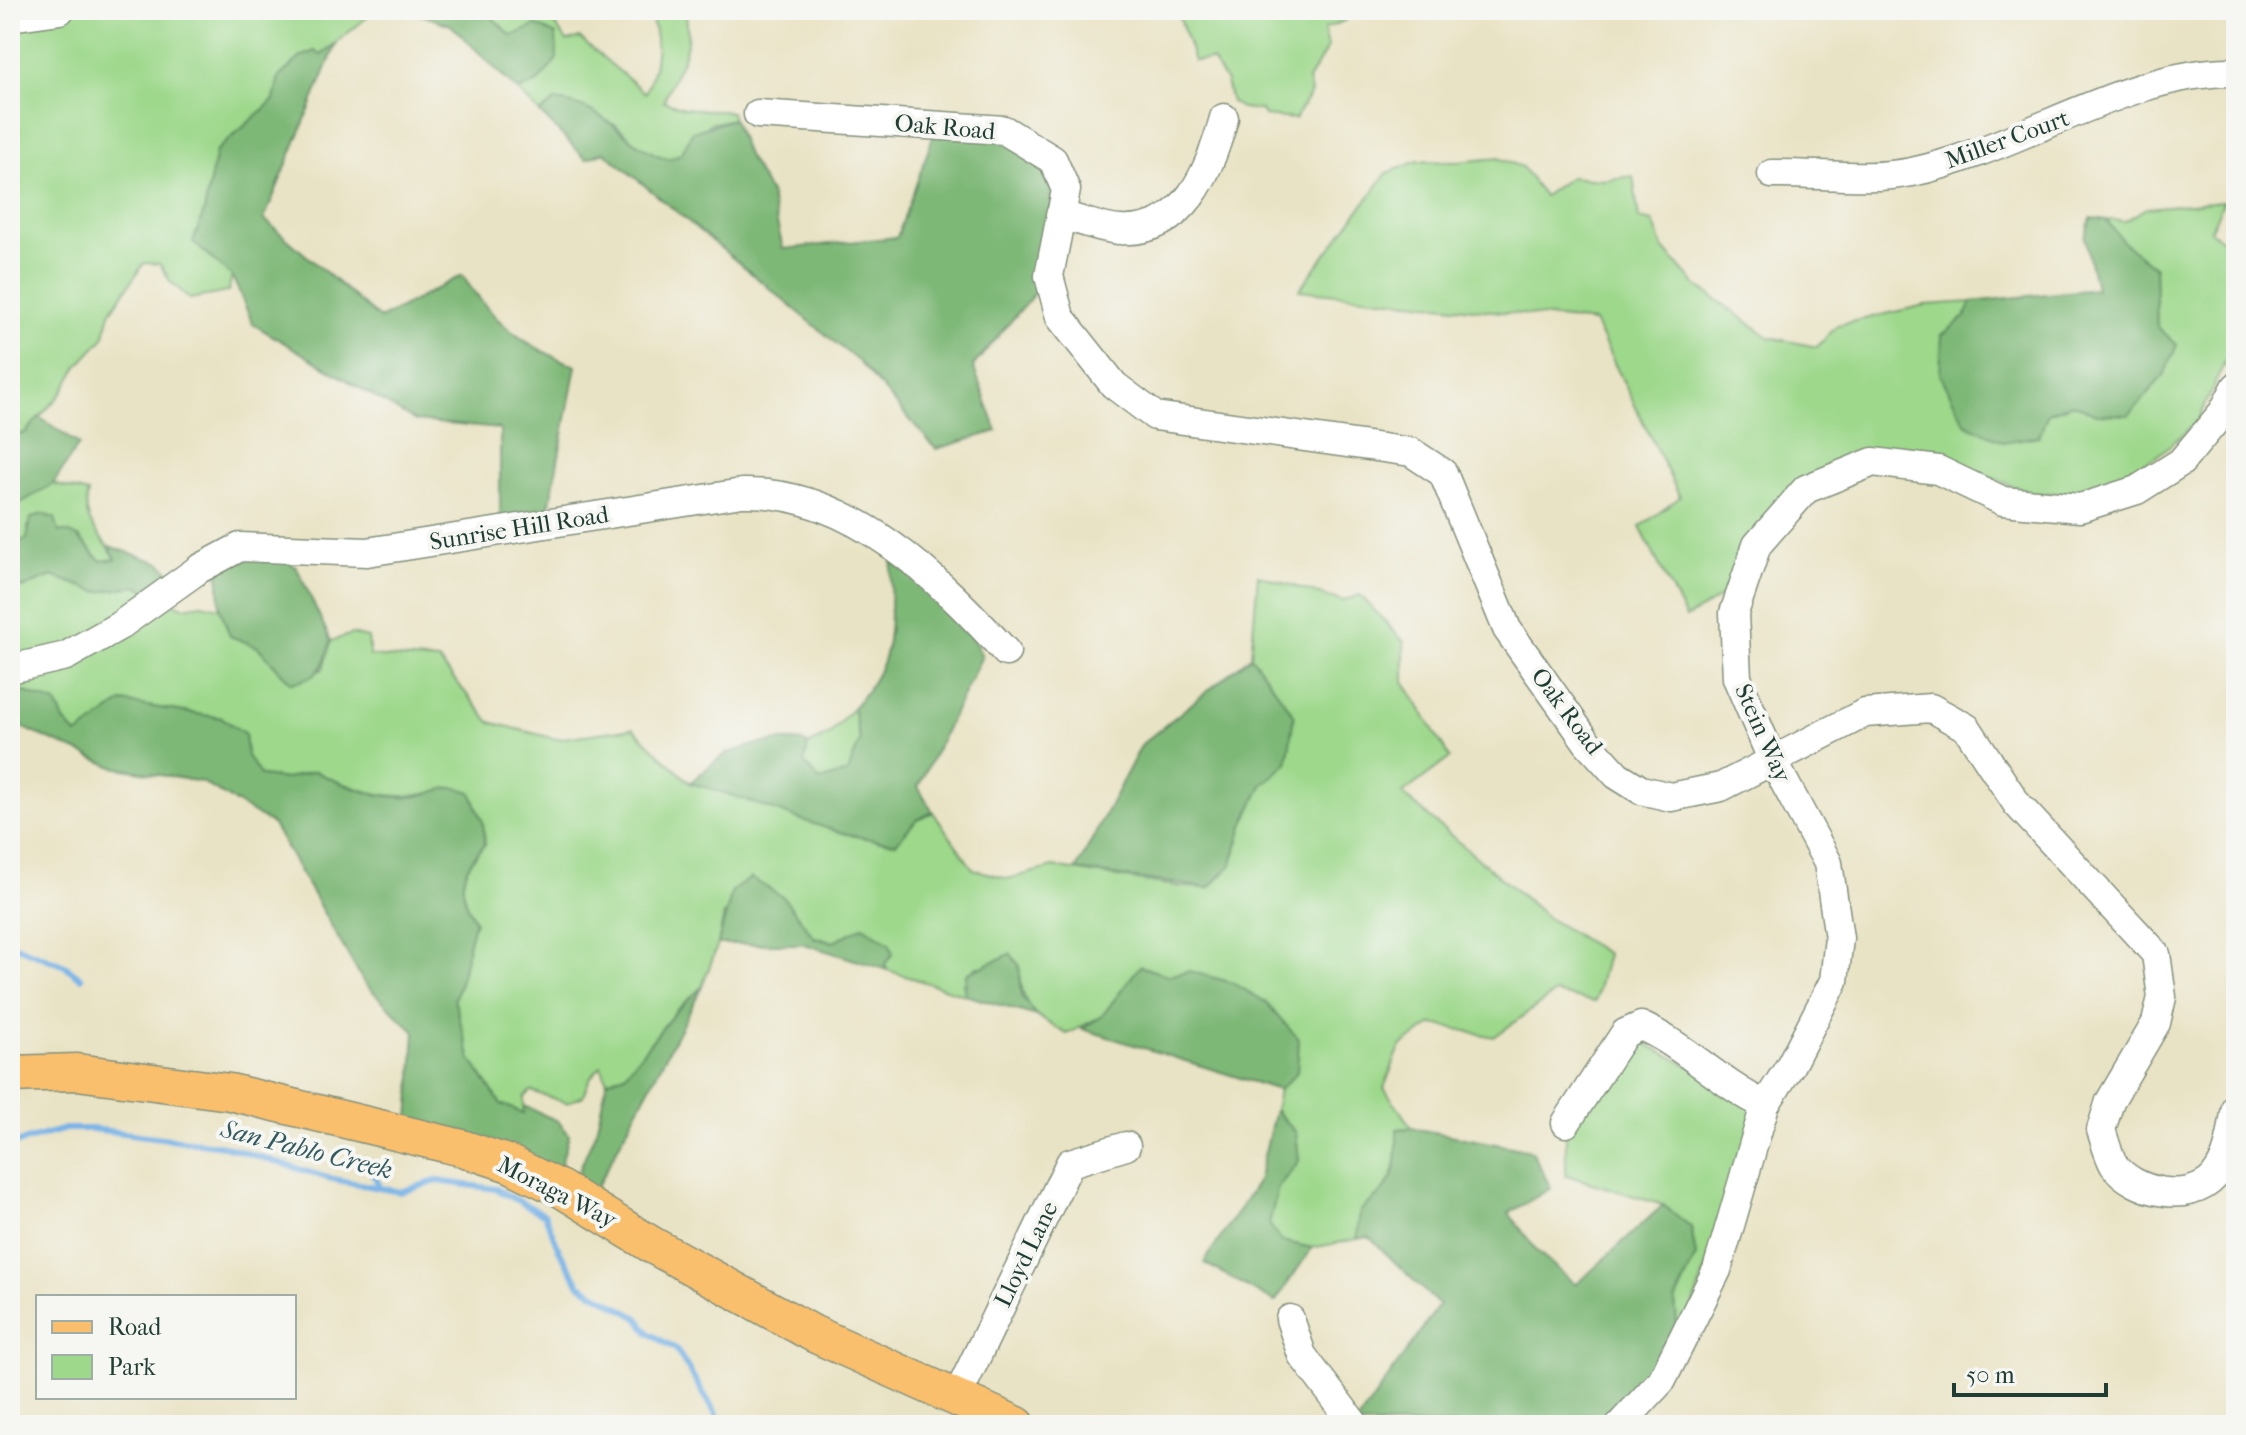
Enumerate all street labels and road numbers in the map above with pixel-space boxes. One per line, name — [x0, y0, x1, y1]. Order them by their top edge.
street label: Miller Court — [1941, 103, 2073, 174]
street label: Oak Road — [893, 109, 997, 145]
street label: Sunrise Hill Road — [427, 500, 611, 556]
street label: Oak Road — [1525, 662, 1609, 761]
street label: Stein Way — [1729, 680, 1798, 788]
street label: Moraga Way — [493, 1150, 622, 1234]
street label: Lloyd Lane — [988, 1197, 1064, 1311]

